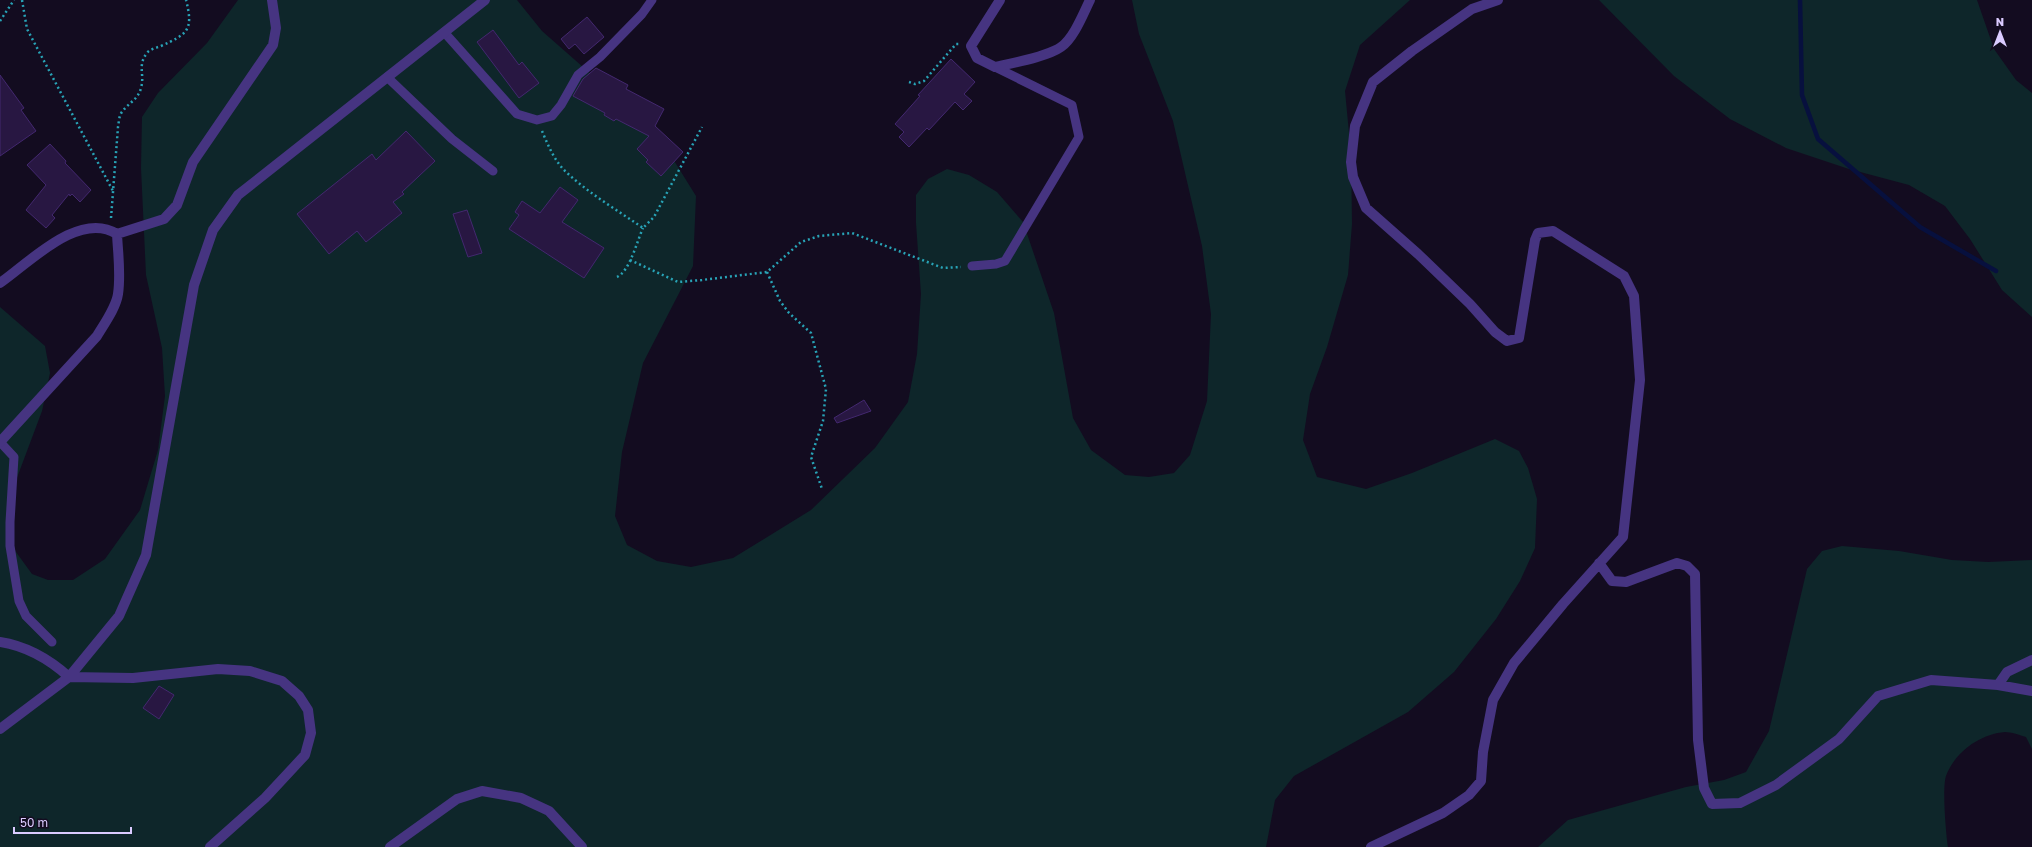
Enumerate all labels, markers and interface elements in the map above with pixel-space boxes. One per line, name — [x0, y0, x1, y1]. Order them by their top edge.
north arrow — [1980, 12, 2020, 52]
text: N — [1996, 15, 2004, 28]
scale bar — [14, 809, 131, 835]
text: 50 m — [20, 815, 48, 830]

